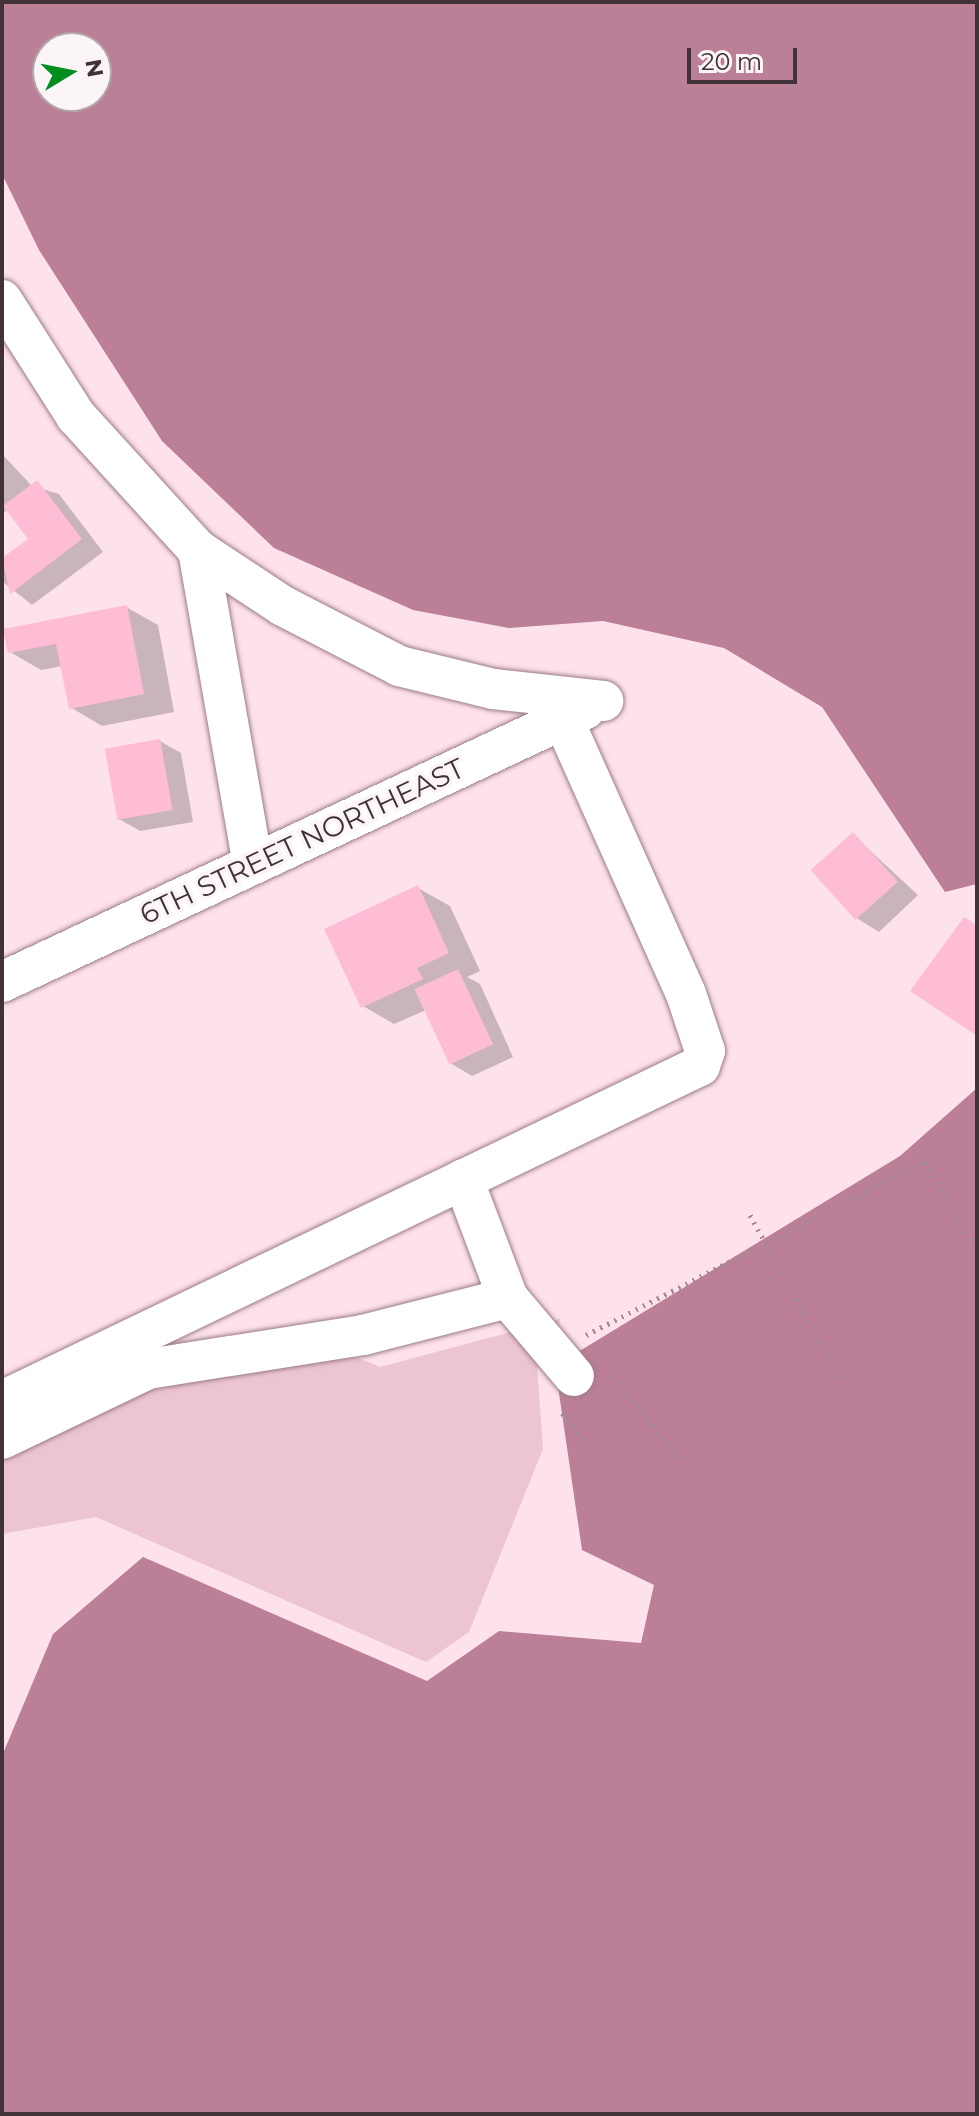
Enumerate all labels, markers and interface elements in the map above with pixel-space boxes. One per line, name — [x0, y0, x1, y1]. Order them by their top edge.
north arrow — [32, 32, 112, 112]
scale bar — [691, 32, 801, 82]
text: 20 m — [701, 47, 762, 76]
text: N — [79, 57, 109, 79]
street label: 6TH STREET NORTHEAST — [135, 751, 469, 931]

